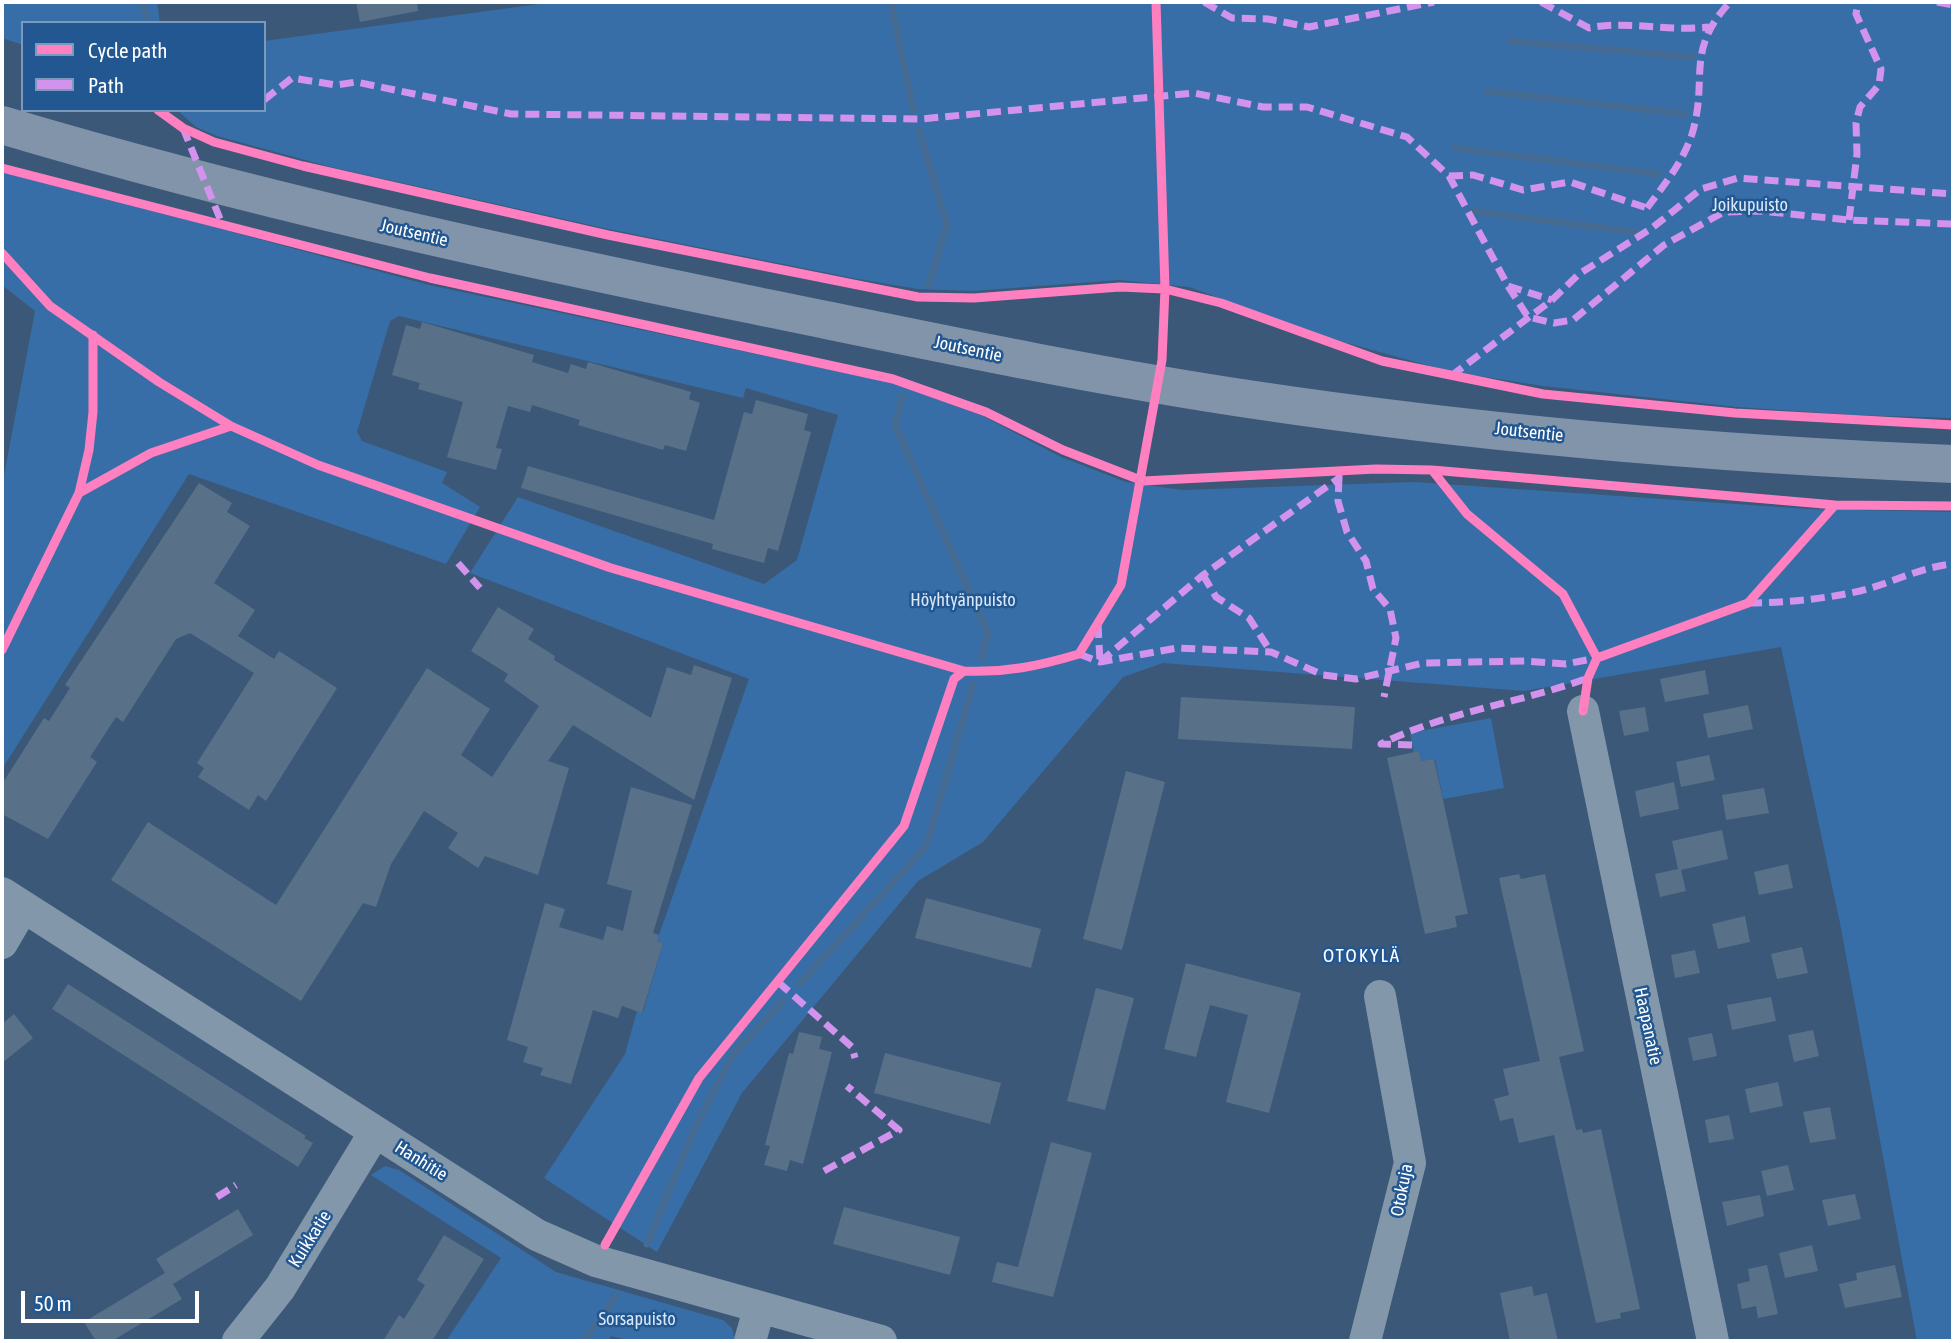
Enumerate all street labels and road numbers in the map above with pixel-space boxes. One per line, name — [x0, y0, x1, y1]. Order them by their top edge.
street label: Joutsentie — [378, 215, 450, 251]
street label: Joutsentie — [932, 331, 1004, 367]
street label: Joutsentie — [1494, 418, 1564, 446]
street label: Haapanatie — [1629, 985, 1667, 1067]
street label: Hanhitie — [391, 1136, 451, 1186]
street label: Otokuja — [1386, 1162, 1418, 1218]
street label: Kuikkatie — [284, 1206, 336, 1272]

